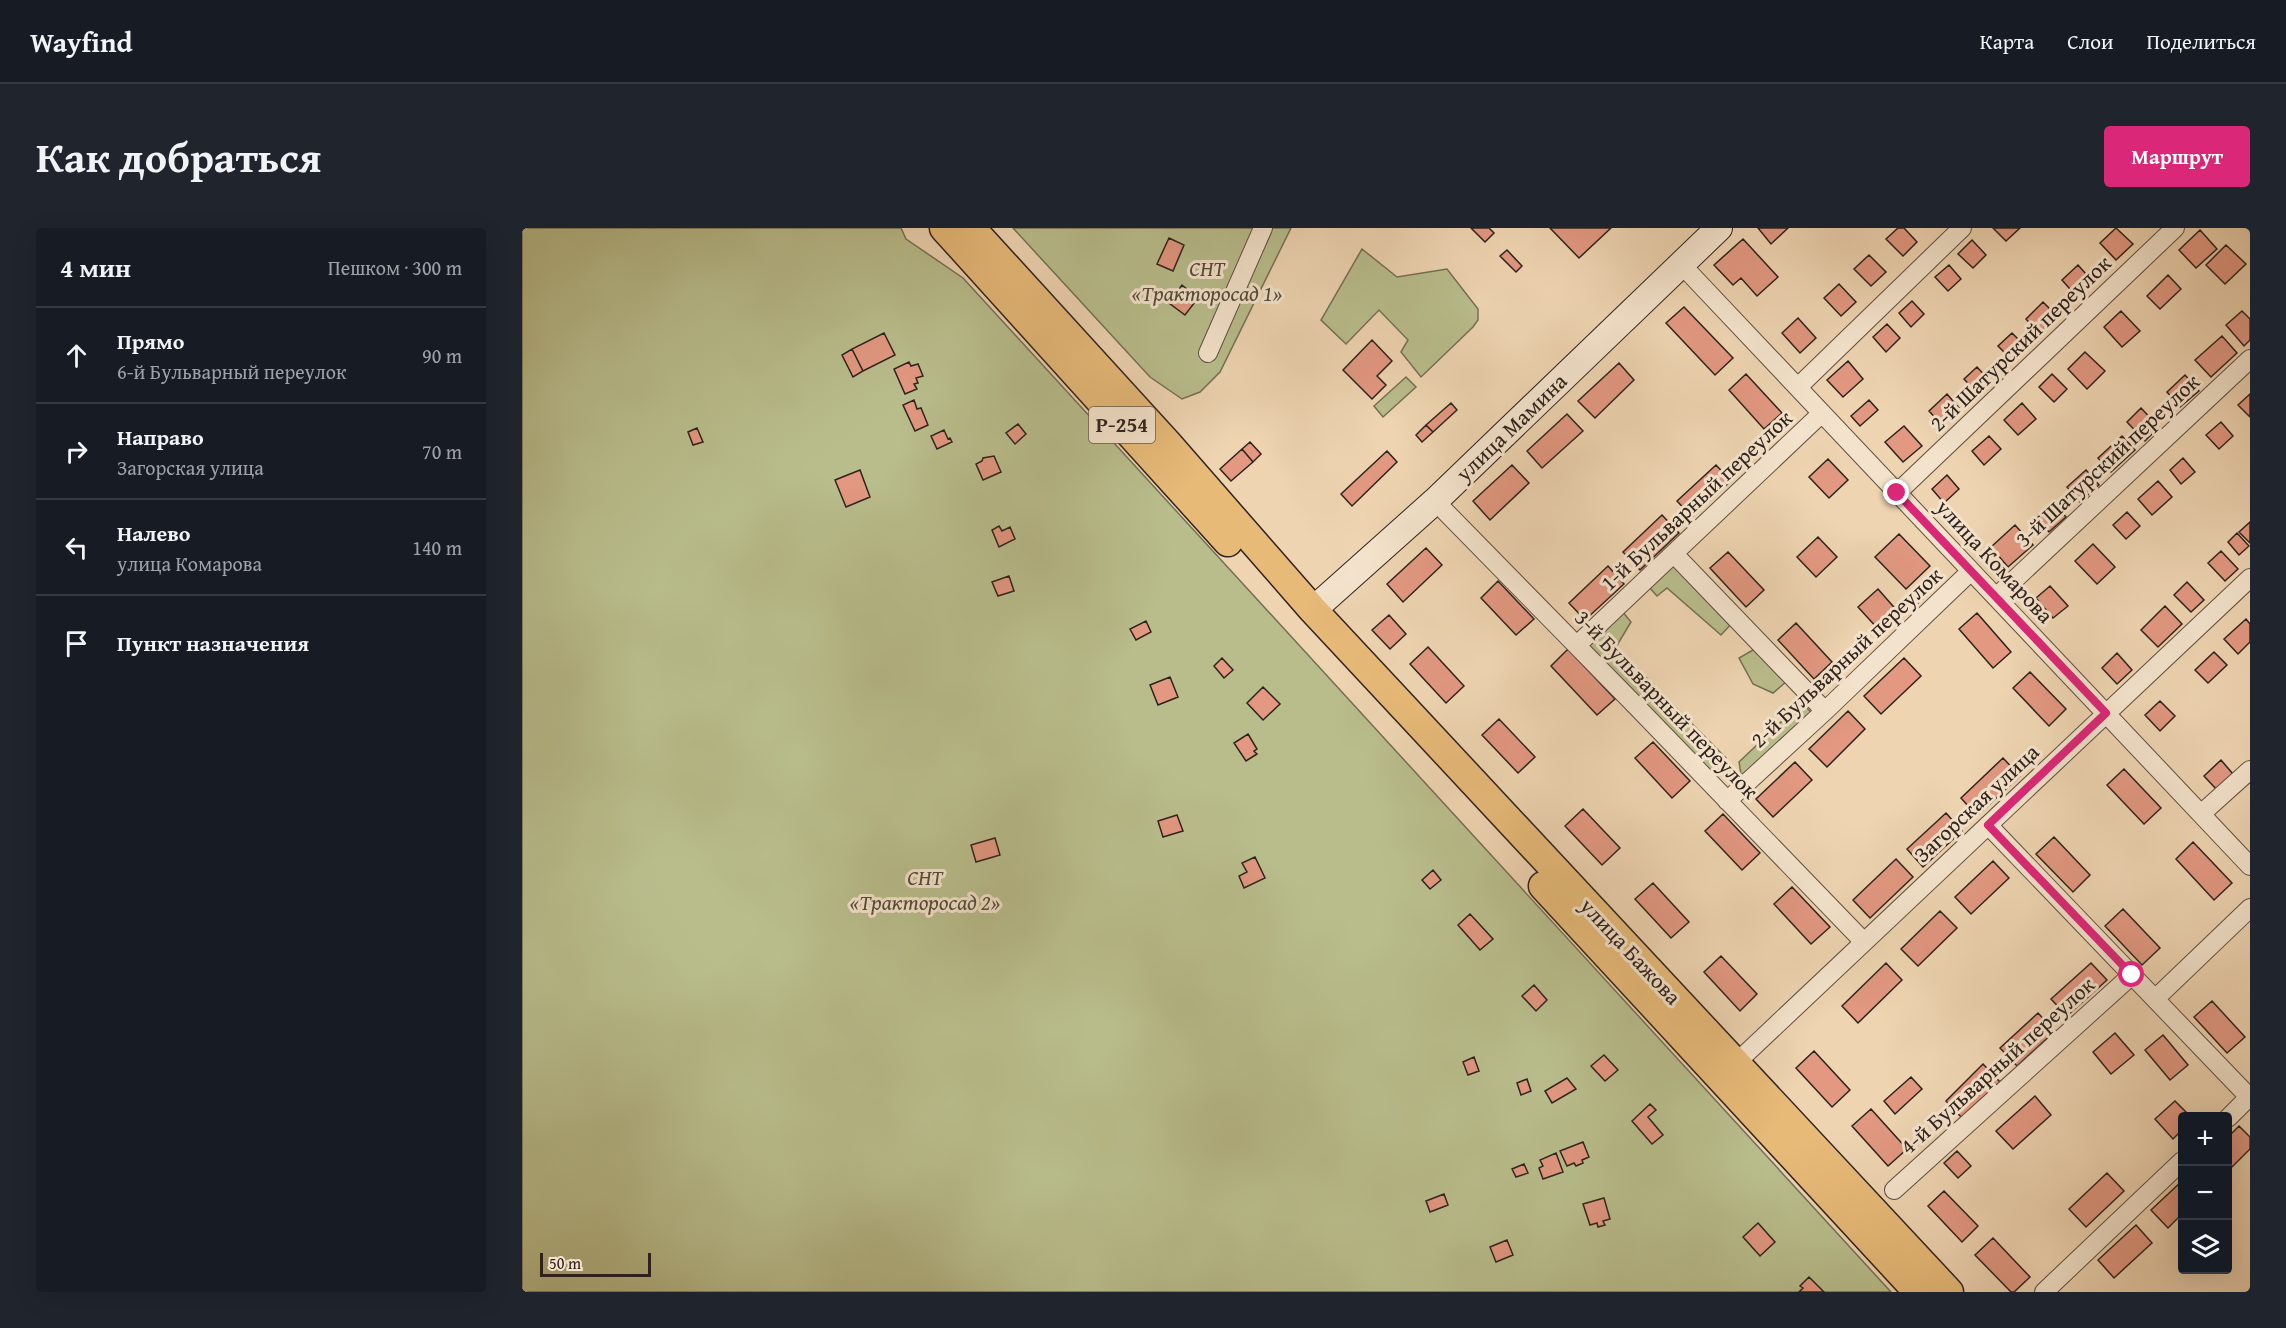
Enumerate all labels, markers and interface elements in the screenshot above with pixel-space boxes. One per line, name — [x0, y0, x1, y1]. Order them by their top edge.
text: Wayfind — [30, 21, 132, 62]
text: Карта — [1980, 26, 2034, 57]
text: Слои — [2067, 26, 2113, 57]
text: Поделиться — [2146, 26, 2256, 57]
text: Как добраться — [36, 126, 321, 187]
button: Маршрут — [2104, 126, 2250, 187]
street label: 2-й Шатурский переулок — [1922, 247, 2118, 439]
text: 4 мин — [60, 248, 131, 287]
park label: СНТ «Тракторосад 1» — [1132, 252, 1282, 309]
text: Пешком · 300 m — [328, 253, 462, 282]
text: Прямо — [117, 325, 184, 357]
icon: ahead — [60, 339, 93, 372]
text: 90 m — [422, 341, 462, 370]
text: 6-й Бульварный переулок — [117, 357, 346, 386]
street label: улица Мамина — [1447, 365, 1574, 489]
street label: 3-й Шатурский переулок — [2008, 365, 2207, 554]
street label: 1-й Бульварный переулок — [1593, 402, 1800, 598]
road number: Р-254 — [1089, 407, 1155, 443]
text: Направо — [117, 421, 204, 453]
icon: right — [60, 435, 93, 468]
text: 70 m — [422, 437, 462, 466]
text: Загорская улица — [117, 453, 264, 482]
route end — [1883, 479, 1909, 505]
street label: улица Комарова — [1928, 491, 2061, 631]
text: Налево — [117, 517, 190, 549]
icon: left — [60, 531, 93, 564]
text: 140 m — [412, 533, 462, 562]
text: улица Комарова — [117, 549, 262, 578]
street label: 2-й Бульварный переулок — [1743, 559, 1950, 755]
street label: 3-й Бульварный переулок — [1568, 602, 1767, 806]
icon: arrive — [60, 627, 93, 660]
text: Пункт назначения — [117, 627, 309, 659]
street label: Загорская улица — [1906, 736, 2046, 870]
park label: СНТ «Тракторосад 2» — [850, 861, 1000, 918]
street label: улица Бажова — [1572, 890, 1689, 1012]
route start — [2118, 961, 2144, 987]
street label: 4-й Бульварный переулок — [1893, 968, 2102, 1161]
map controls — [2178, 1112, 2232, 1274]
button: + — [2178, 1112, 2232, 1166]
button: − — [2178, 1166, 2232, 1220]
button: layers — [2178, 1220, 2232, 1274]
scale bar — [540, 1250, 651, 1278]
text: 50 m — [549, 1251, 581, 1275]

